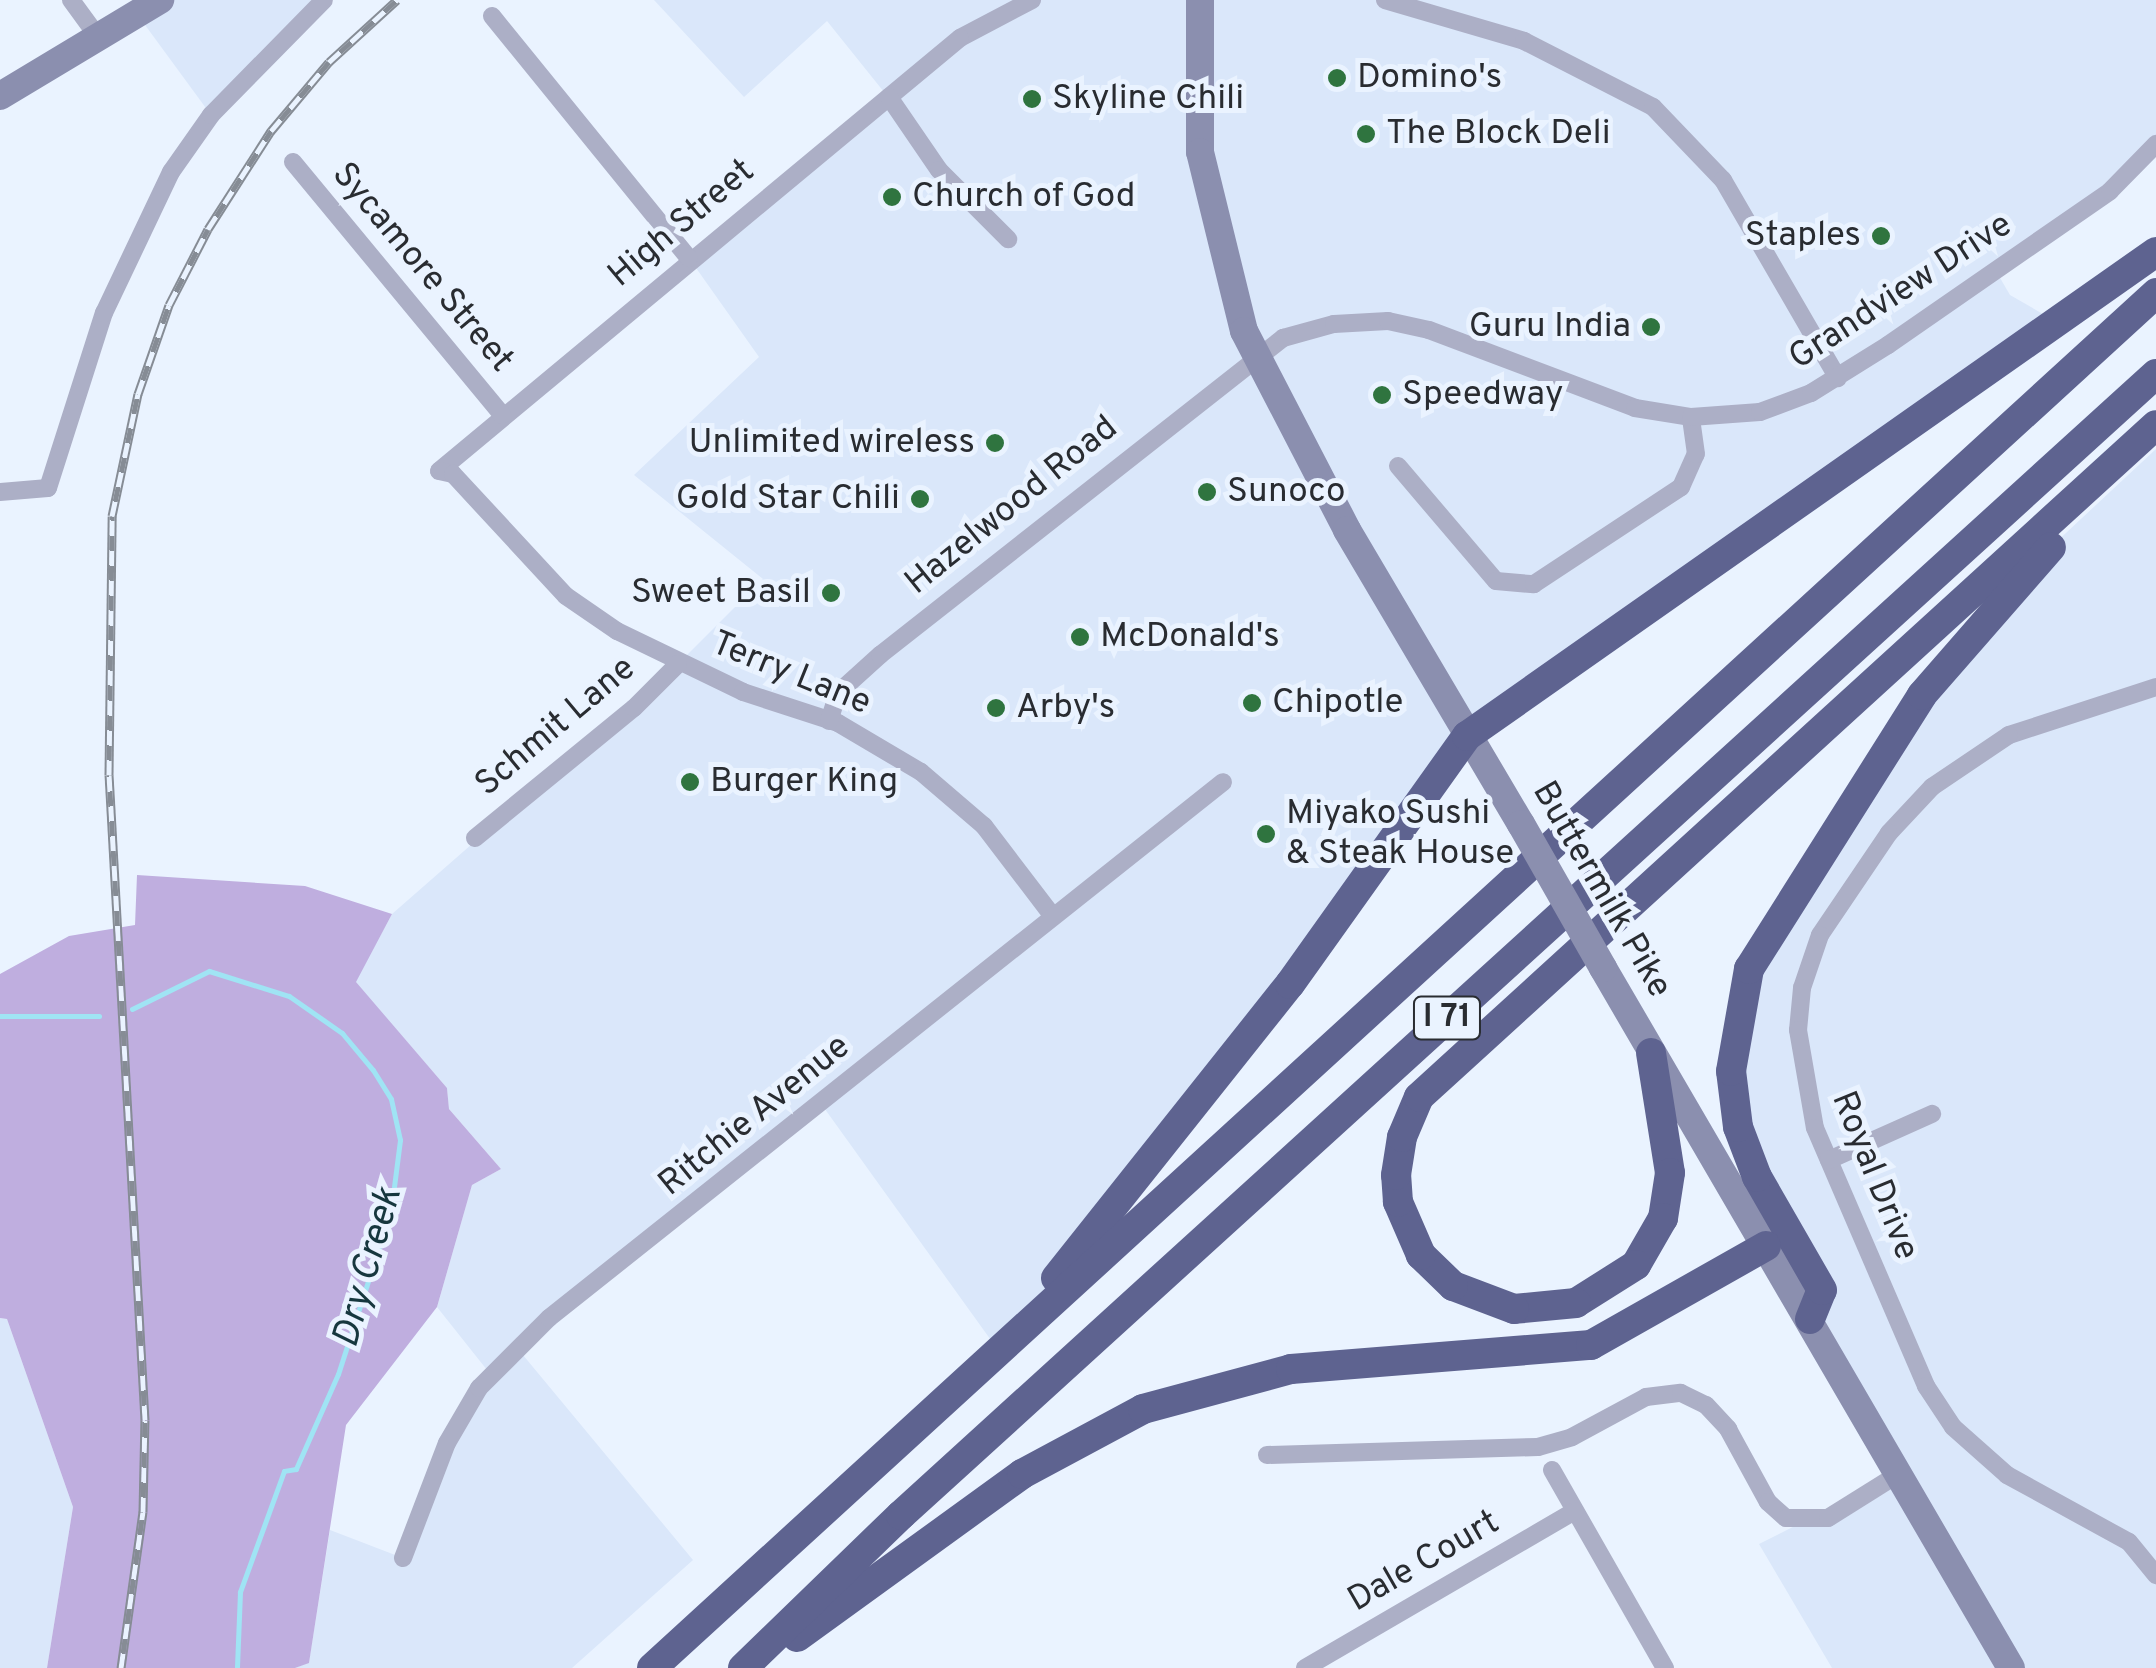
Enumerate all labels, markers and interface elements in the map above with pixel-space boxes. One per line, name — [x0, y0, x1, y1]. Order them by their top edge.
place label: Domino's — [1357, 57, 1502, 99]
marker: Domino's — [1326, 67, 1348, 89]
place label: Skyline Chili — [1052, 78, 1244, 120]
marker: Skyline Chili — [1021, 88, 1043, 110]
place label: The Block Deli — [1386, 113, 1611, 155]
marker: The Block Deli — [1355, 123, 1377, 145]
street label: High Street — [601, 151, 763, 297]
street label: Sycamore Street — [322, 155, 522, 381]
place label: Church of God — [912, 176, 1135, 218]
marker: Church of God — [881, 186, 903, 208]
street label: Grandview Drive — [1782, 204, 2020, 380]
place label: Staples — [1745, 215, 1861, 257]
marker: Staples — [1870, 225, 1892, 247]
place label: Guru India — [1469, 306, 1631, 348]
marker: Guru India — [1640, 316, 1662, 338]
place label: Speedway — [1402, 374, 1563, 416]
marker: Speedway — [1371, 384, 1393, 406]
street label: Hazelwood Road — [897, 408, 1127, 604]
place label: Unlimited wireless — [688, 422, 975, 464]
marker: Unlimited wireless — [984, 432, 1006, 454]
place label: Sunoco — [1227, 471, 1346, 513]
place label: Gold Star Chili — [676, 478, 900, 520]
marker: Sunoco — [1196, 481, 1218, 503]
marker: Gold Star Chili — [909, 488, 931, 510]
place label: Sweet Basil — [631, 572, 811, 614]
marker: Sweet Basil — [820, 582, 842, 604]
place label: McDonald's — [1100, 616, 1280, 658]
street label: Terry Lane — [705, 623, 877, 725]
marker: McDonald's — [1069, 626, 1091, 648]
street label: Schmit Lane — [468, 648, 644, 806]
place label: Chipotle — [1272, 682, 1403, 724]
place label: Arby's — [1016, 687, 1115, 729]
marker: Chipotle — [1241, 692, 1263, 714]
marker: Arby's — [985, 697, 1007, 719]
place label: Burger King — [710, 761, 898, 803]
marker: Burger King — [679, 771, 701, 793]
street label: Buttermilk Pike — [1522, 774, 1680, 1006]
place label: Miyako Sushi & Steak House — [1286, 793, 1514, 875]
marker: Miyako Sushi & Steak House — [1255, 823, 1277, 845]
road number: I 71 — [1412, 991, 1482, 1045]
street label: Ritchie Avenue — [650, 1026, 860, 1206]
street label: Royal Drive — [1821, 1085, 1927, 1267]
water label: Dry Creek — [325, 1183, 413, 1353]
street label: Dale Court — [1341, 1502, 1507, 1622]

